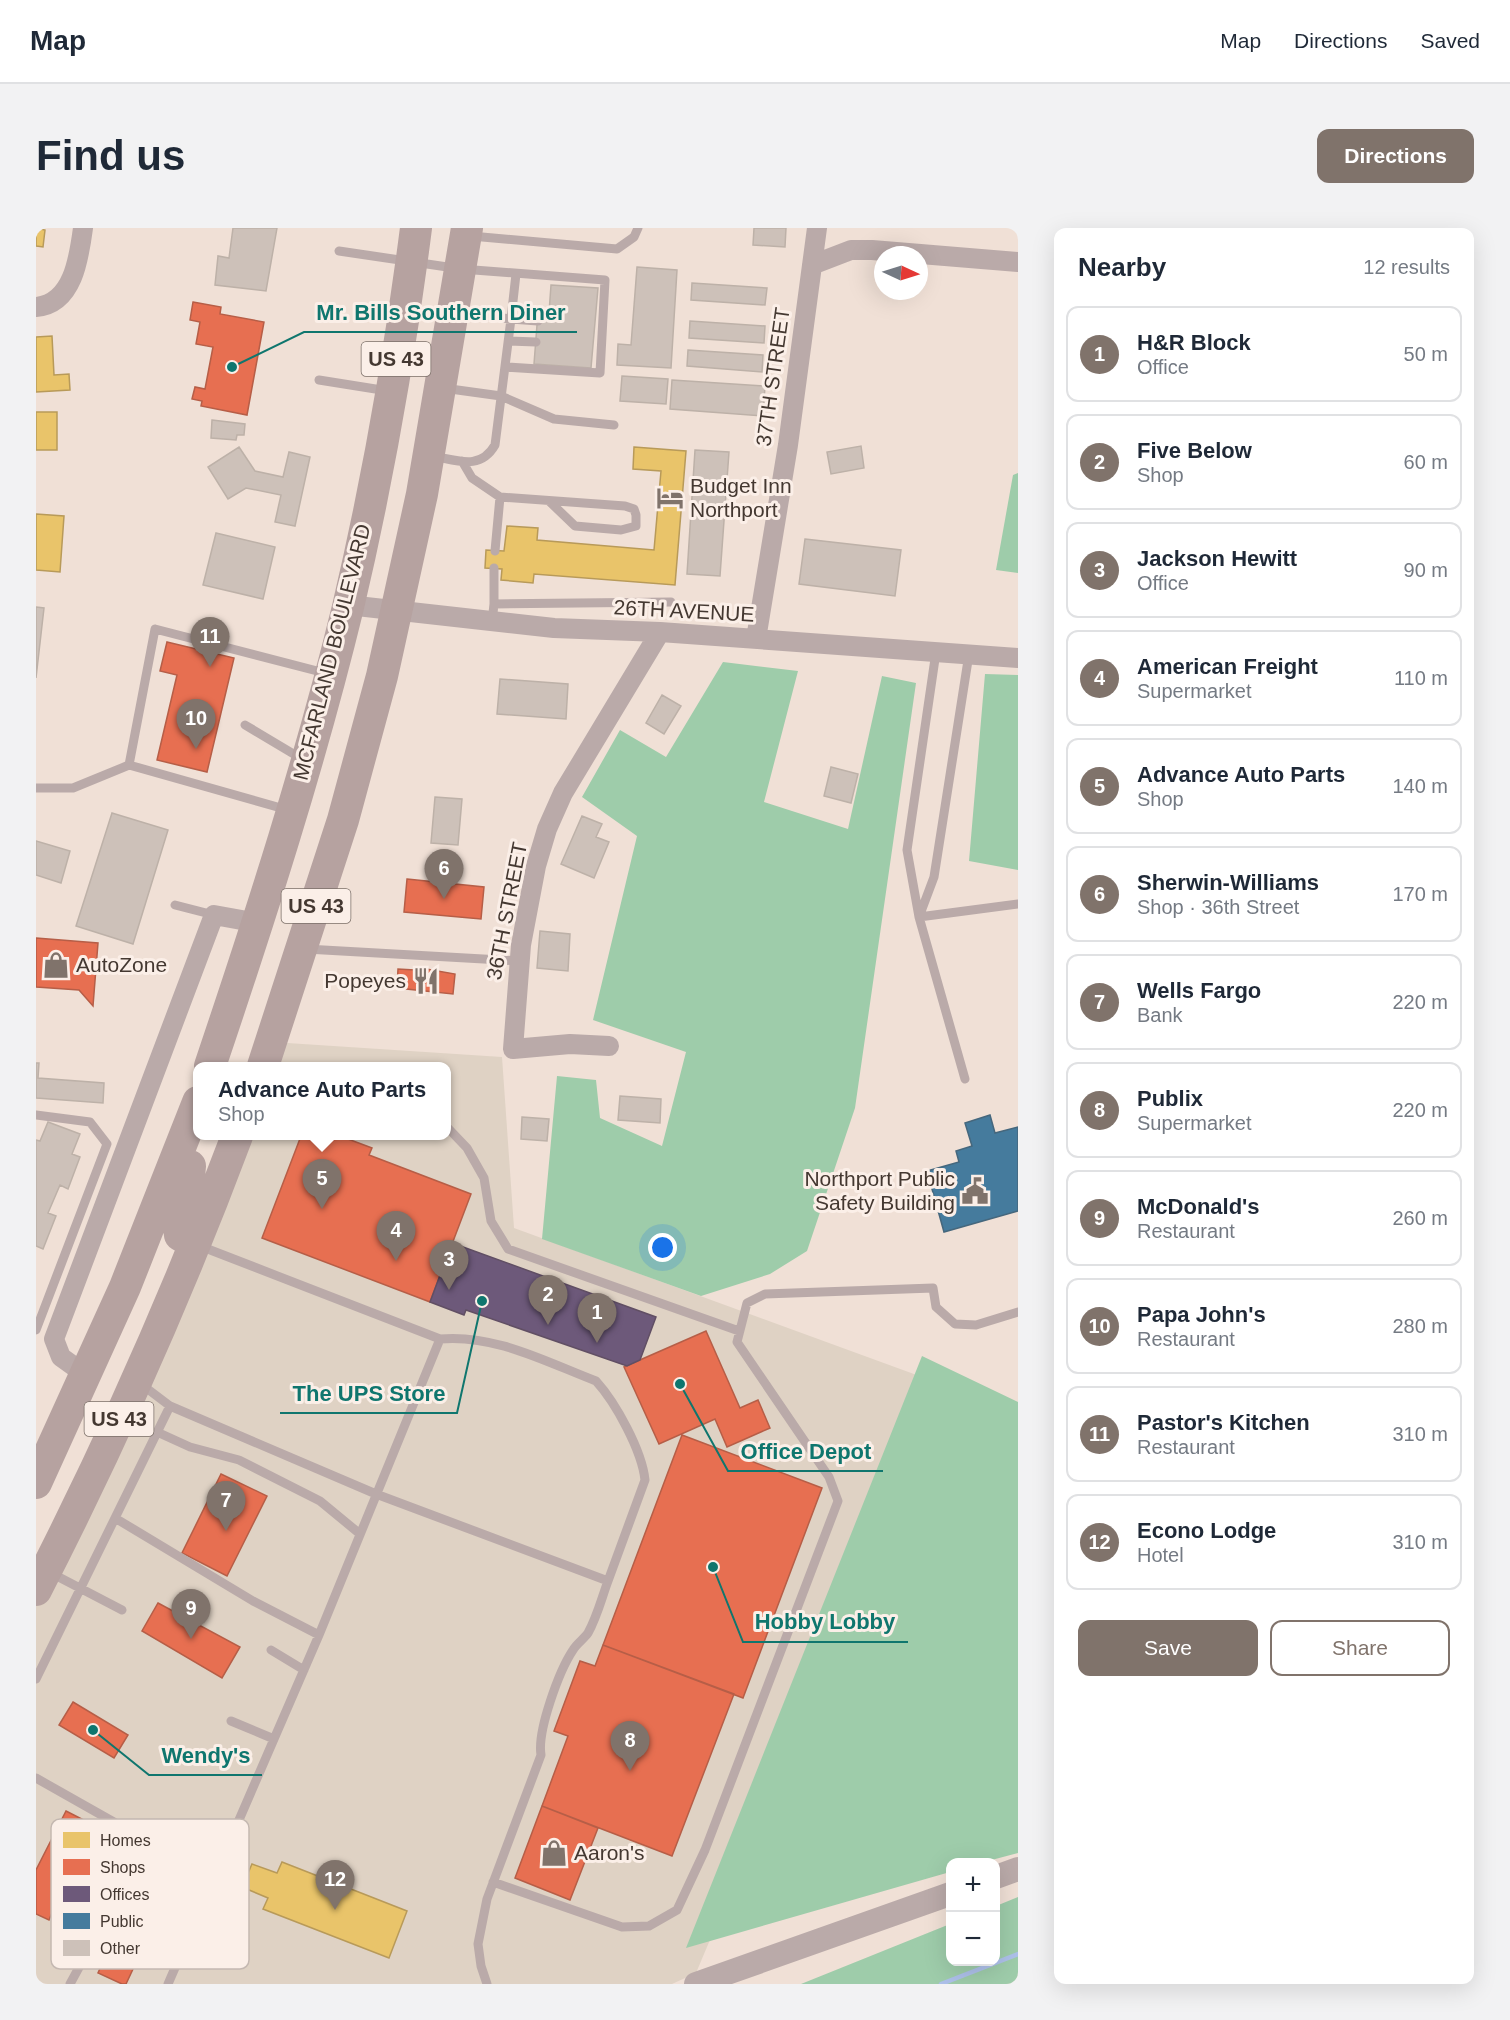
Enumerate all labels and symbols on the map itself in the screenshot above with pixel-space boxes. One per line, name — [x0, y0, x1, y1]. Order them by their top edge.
north arrow — [874, 246, 928, 300]
callout: Mr. Bills Southern Diner — [304, 292, 577, 332]
text: Mr. Bills Southern Diner — [316, 300, 566, 325]
street label: 37TH STREET — [751, 306, 794, 448]
road number: US 43 — [362, 342, 430, 376]
place label: Budget Inn Northport — [690, 474, 792, 521]
hotel icon: Budget Inn Northport — [655, 483, 685, 513]
street label: MCFARLAND BOULEVARD — [289, 521, 375, 782]
street label: 26TH AVENUE — [613, 595, 755, 626]
pin: 11 — [190, 618, 230, 667]
pin: 10 — [176, 700, 216, 749]
street label: 36TH STREET — [482, 840, 531, 982]
pin: 6 — [424, 850, 464, 899]
road number: US 43 — [282, 889, 350, 923]
shop icon: AutoZone — [41, 950, 71, 980]
place label: AutoZone — [76, 953, 167, 976]
restaurant icon: Popeyes — [411, 966, 441, 996]
place label: Popeyes — [324, 969, 406, 992]
pin: 5 — [302, 1160, 342, 1209]
place label: Northport Public Safety Building — [804, 1167, 955, 1214]
public building icon: Northport Public Safety Building — [960, 1176, 990, 1206]
pin: 4 — [376, 1212, 416, 1261]
your location — [648, 1233, 677, 1262]
pin: 3 — [430, 1240, 468, 1290]
pin: 2 — [528, 1276, 568, 1325]
pin: 1 — [578, 1294, 616, 1343]
callout: The UPS Store — [280, 1373, 457, 1413]
text: The UPS Store — [293, 1381, 445, 1406]
road number: US 43 — [84, 1402, 154, 1436]
callout: Office Depot — [728, 1431, 883, 1471]
text: Office Depot — [741, 1439, 872, 1464]
pin: 7 — [206, 1482, 246, 1531]
pin: 9 — [172, 1590, 210, 1639]
callout: Hobby Lobby — [743, 1602, 908, 1642]
text: Hobby Lobby — [755, 1609, 896, 1634]
pin: 8 — [610, 1722, 650, 1771]
callout: Wendy's — [149, 1735, 262, 1775]
text: Wendy's — [161, 1743, 251, 1768]
legend — [51, 1819, 249, 1969]
text: Homes — [100, 1832, 151, 1849]
shop icon: Aaron's — [539, 1838, 569, 1868]
place label: Aaron's — [574, 1841, 645, 1864]
text: Shops — [100, 1859, 145, 1876]
pin: 12 — [316, 1860, 354, 1910]
text: Offices — [100, 1886, 150, 1903]
text: Public — [100, 1913, 144, 1930]
text: Other — [100, 1940, 141, 1957]

